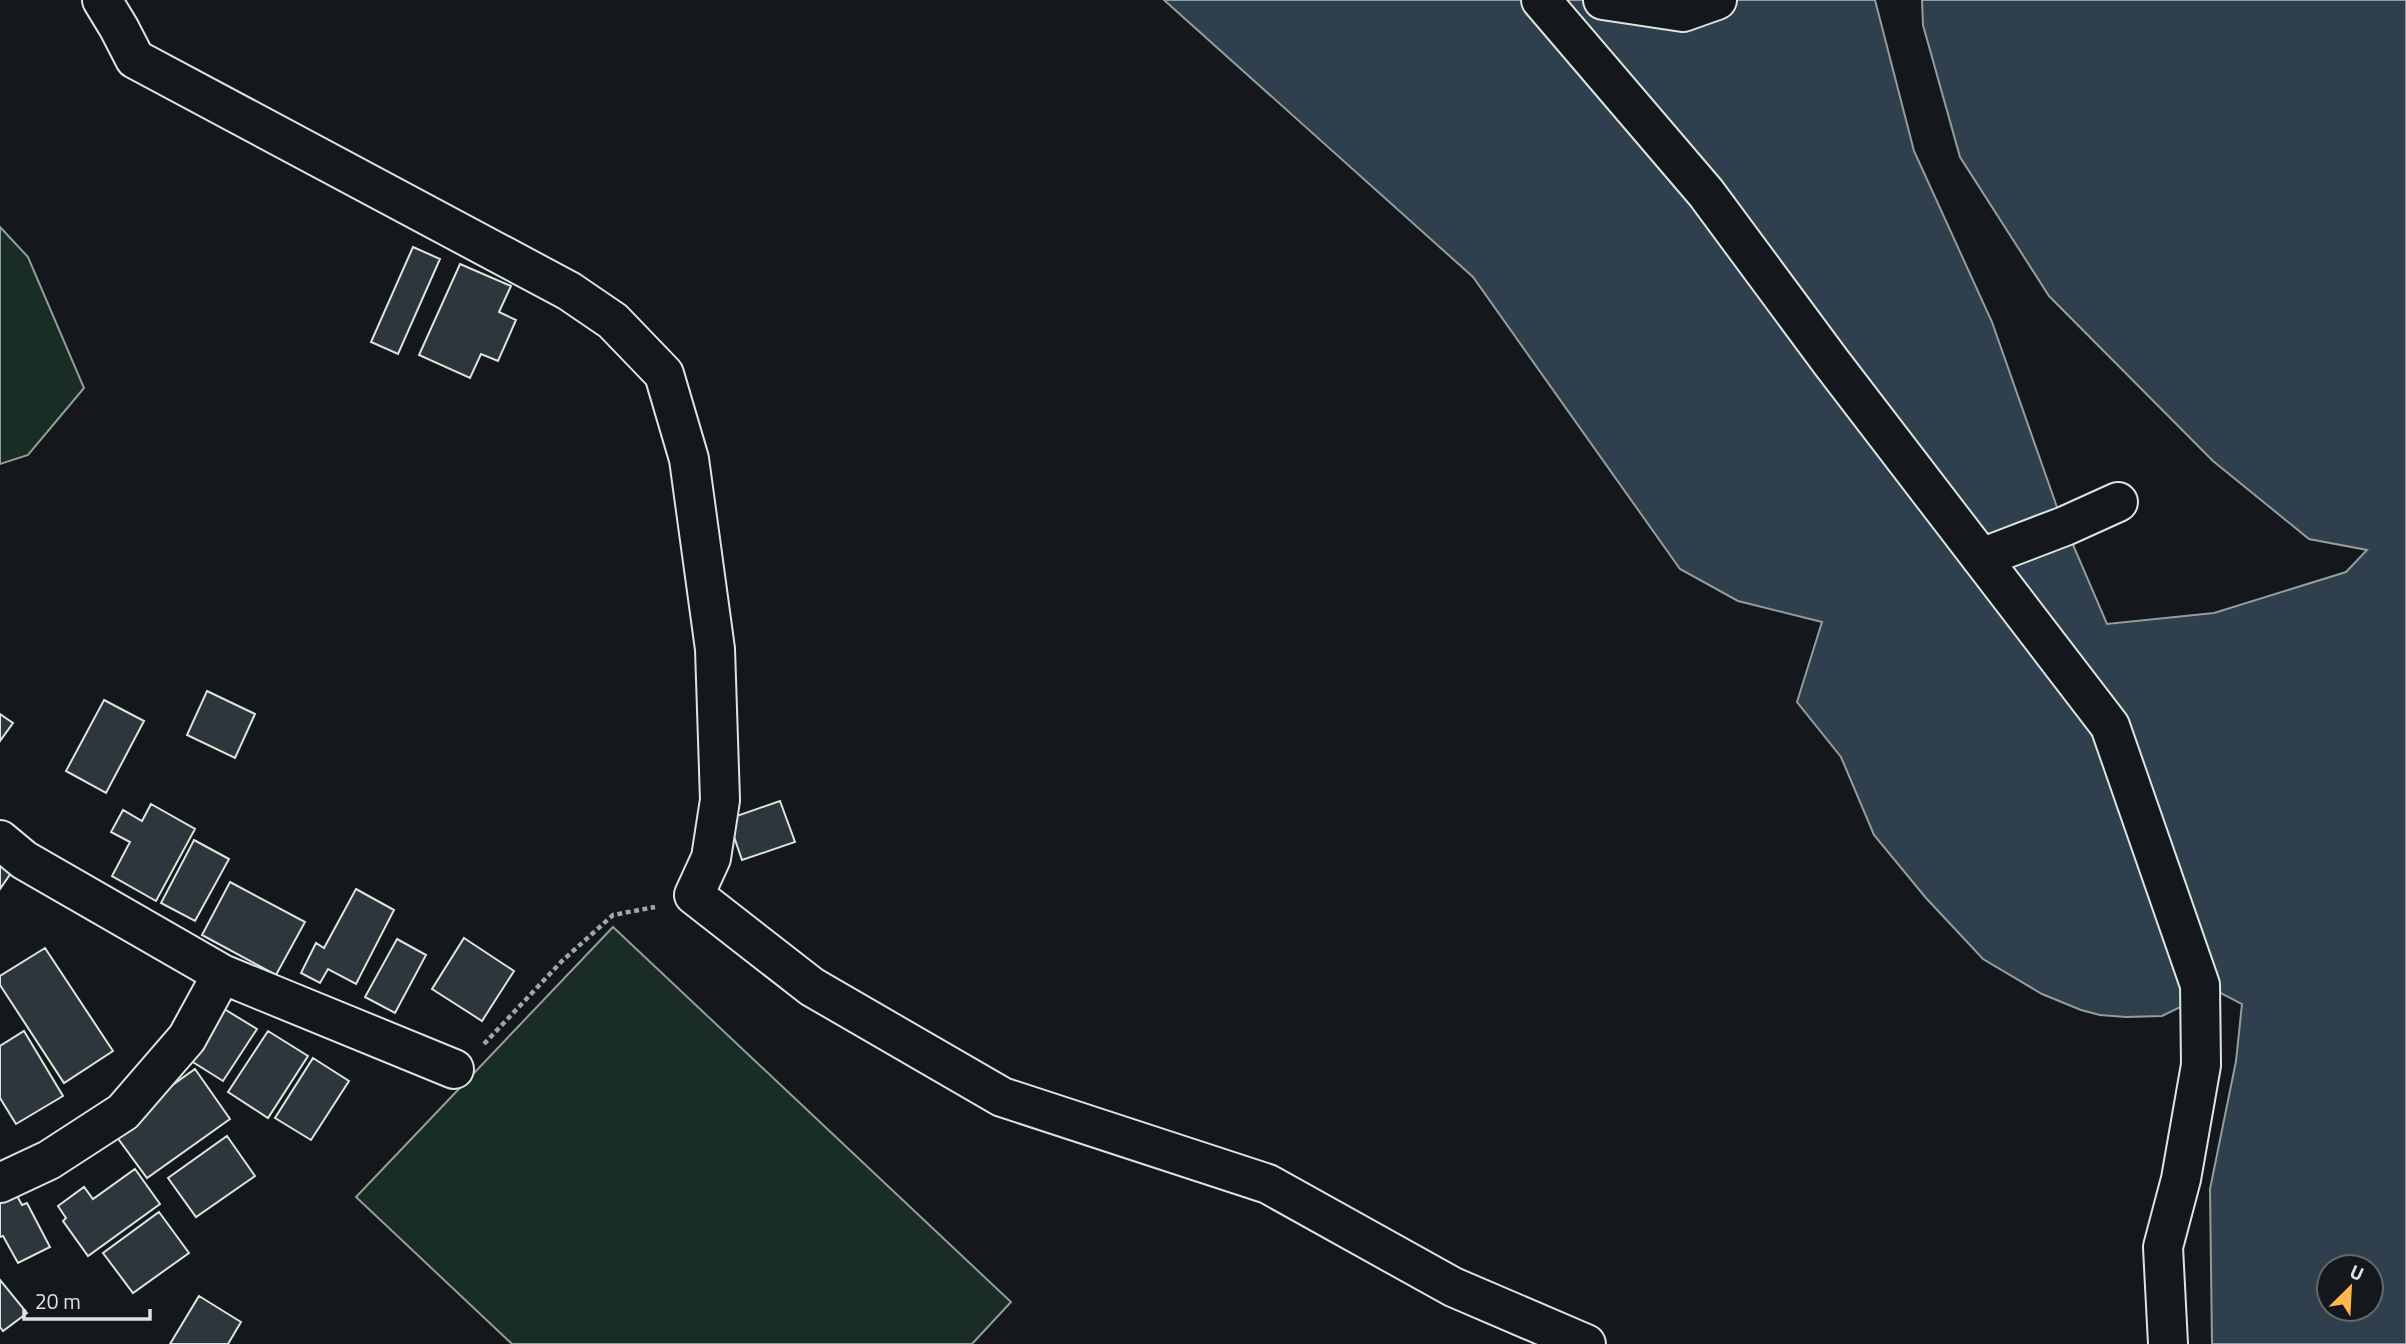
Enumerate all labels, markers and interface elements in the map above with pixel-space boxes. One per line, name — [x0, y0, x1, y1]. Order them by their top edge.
north arrow — [2315, 1253, 2385, 1323]
text: U — [2346, 1256, 2369, 1288]
scale bar — [24, 1278, 150, 1322]
text: 20 m — [35, 1285, 81, 1317]

